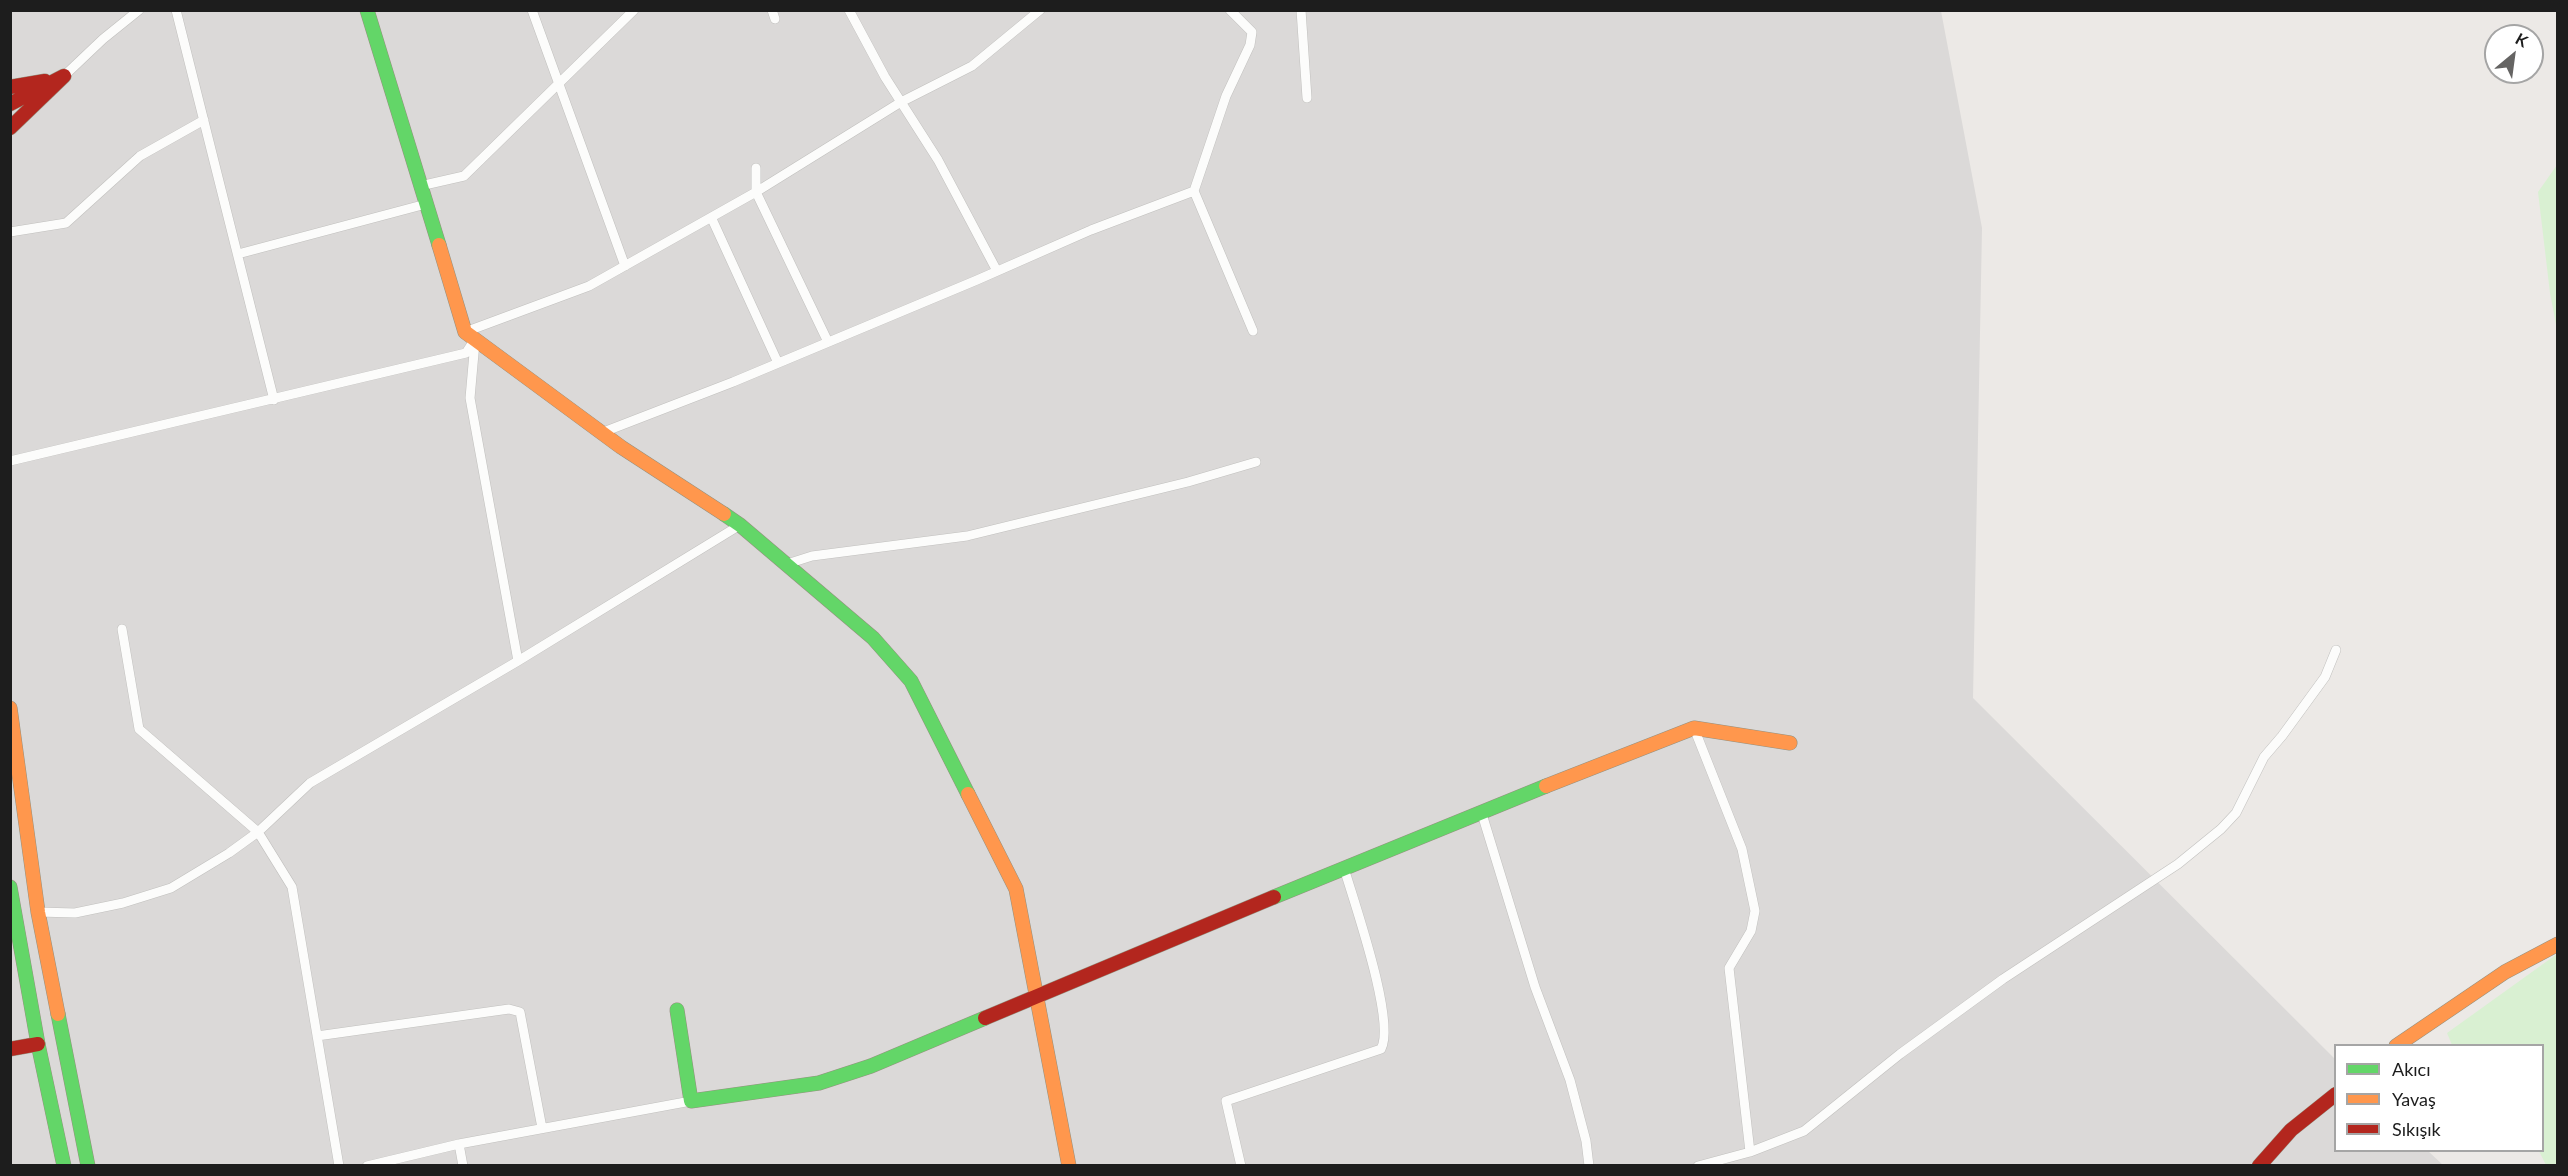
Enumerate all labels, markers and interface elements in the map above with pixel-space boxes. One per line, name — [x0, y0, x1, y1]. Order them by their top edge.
north arrow — [2484, 24, 2544, 84]
text: K — [2513, 29, 2531, 51]
legend — [2334, 1044, 2544, 1152]
text: Akıcı — [2392, 1058, 2431, 1080]
text: Yavaş — [2392, 1088, 2436, 1110]
text: Sıkışık — [2392, 1118, 2441, 1140]

